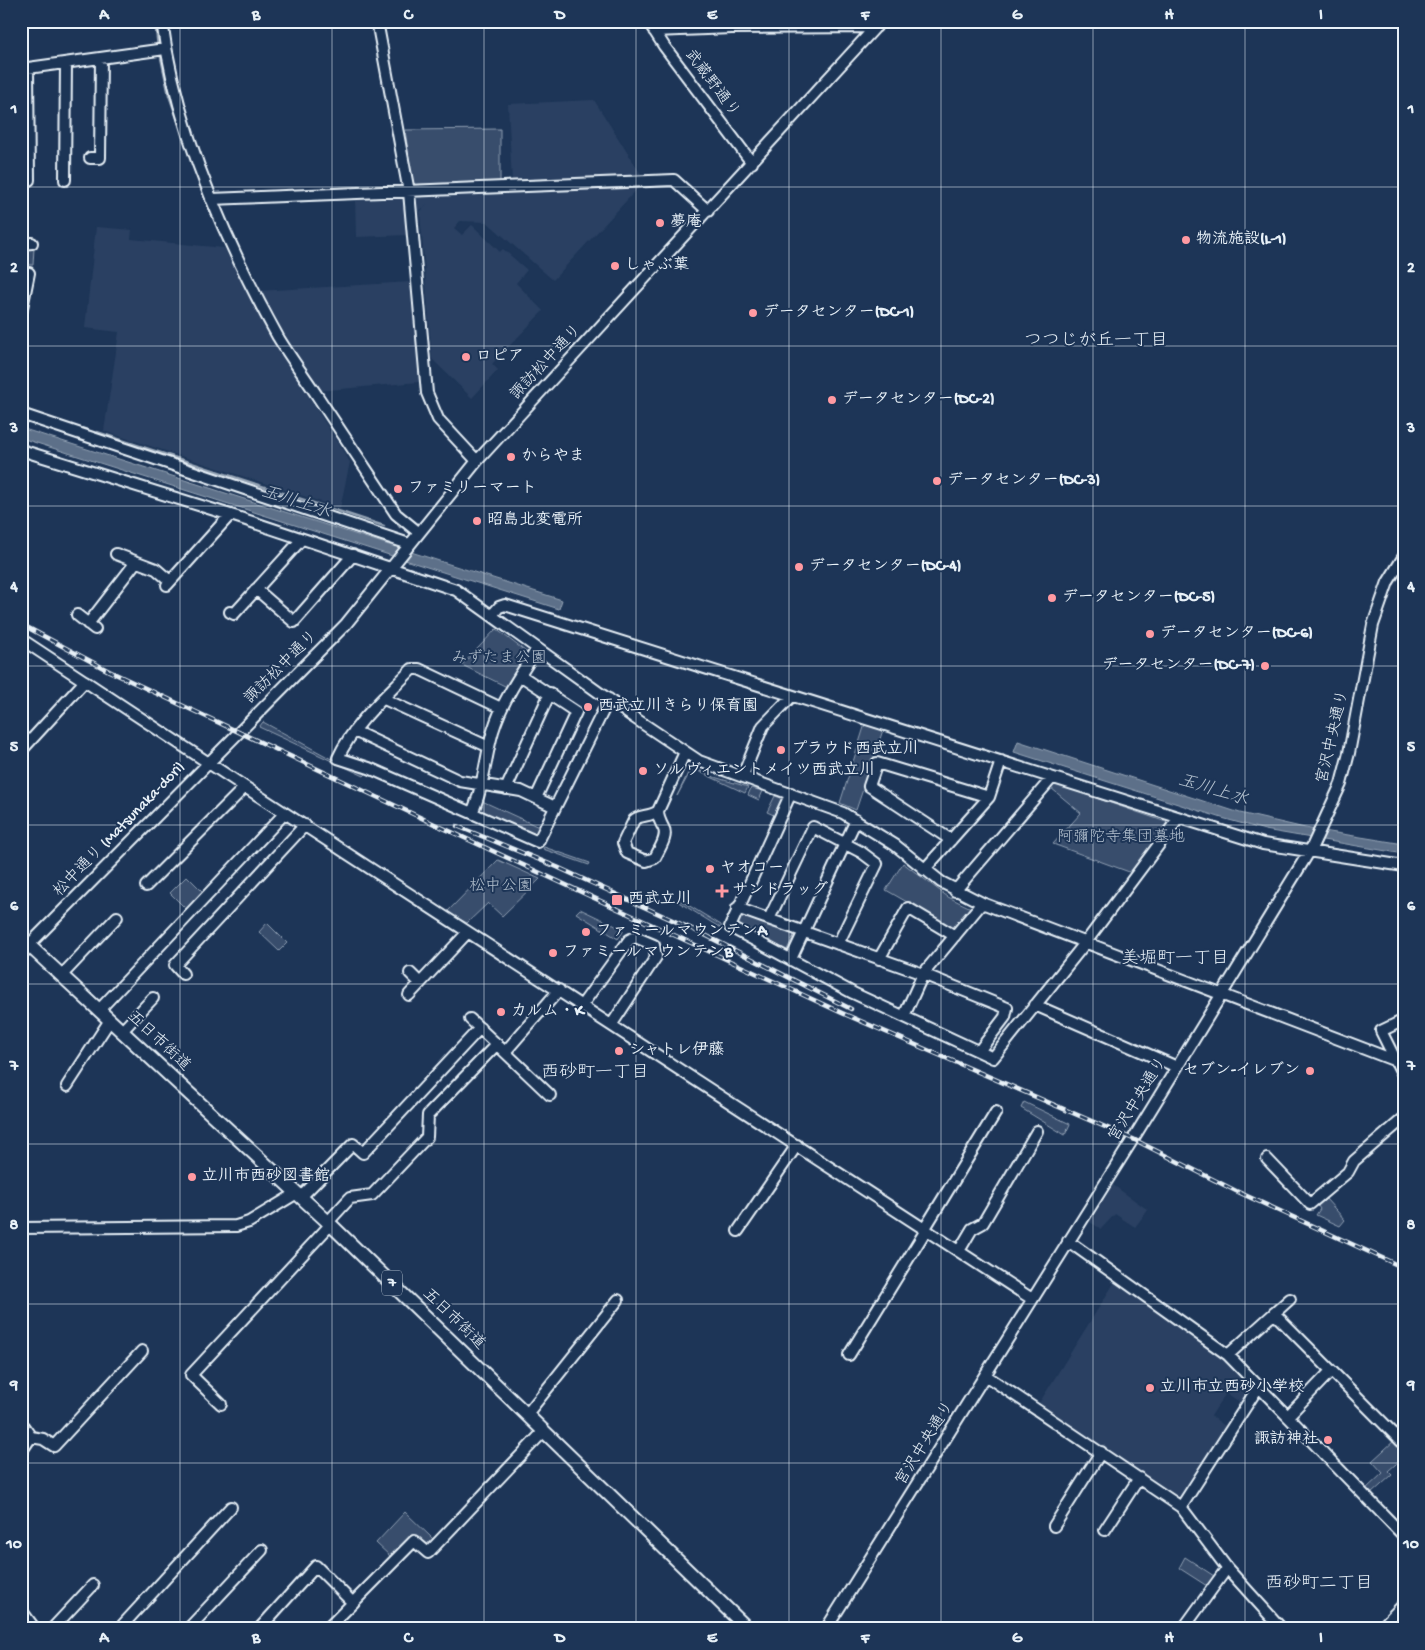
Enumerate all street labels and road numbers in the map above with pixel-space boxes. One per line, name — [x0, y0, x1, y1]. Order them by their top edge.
street label: 武蔵野通り — [679, 45, 744, 122]
street label: 諏訪松中通り — [507, 321, 587, 405]
street label: 諏訪松中通り — [241, 627, 323, 709]
street label: 宮沢中央通り — [1313, 688, 1354, 786]
street label: 松中通り (Matsunaka-dori) — [50, 758, 190, 902]
street label: 五日市街道 — [122, 1007, 194, 1076]
street label: 宮沢中央通り — [1105, 1054, 1172, 1146]
road number: 7 — [382, 1270, 402, 1296]
street label: 五日市街道 — [418, 1285, 489, 1355]
street label: 宮沢中央通り — [892, 1398, 959, 1490]

